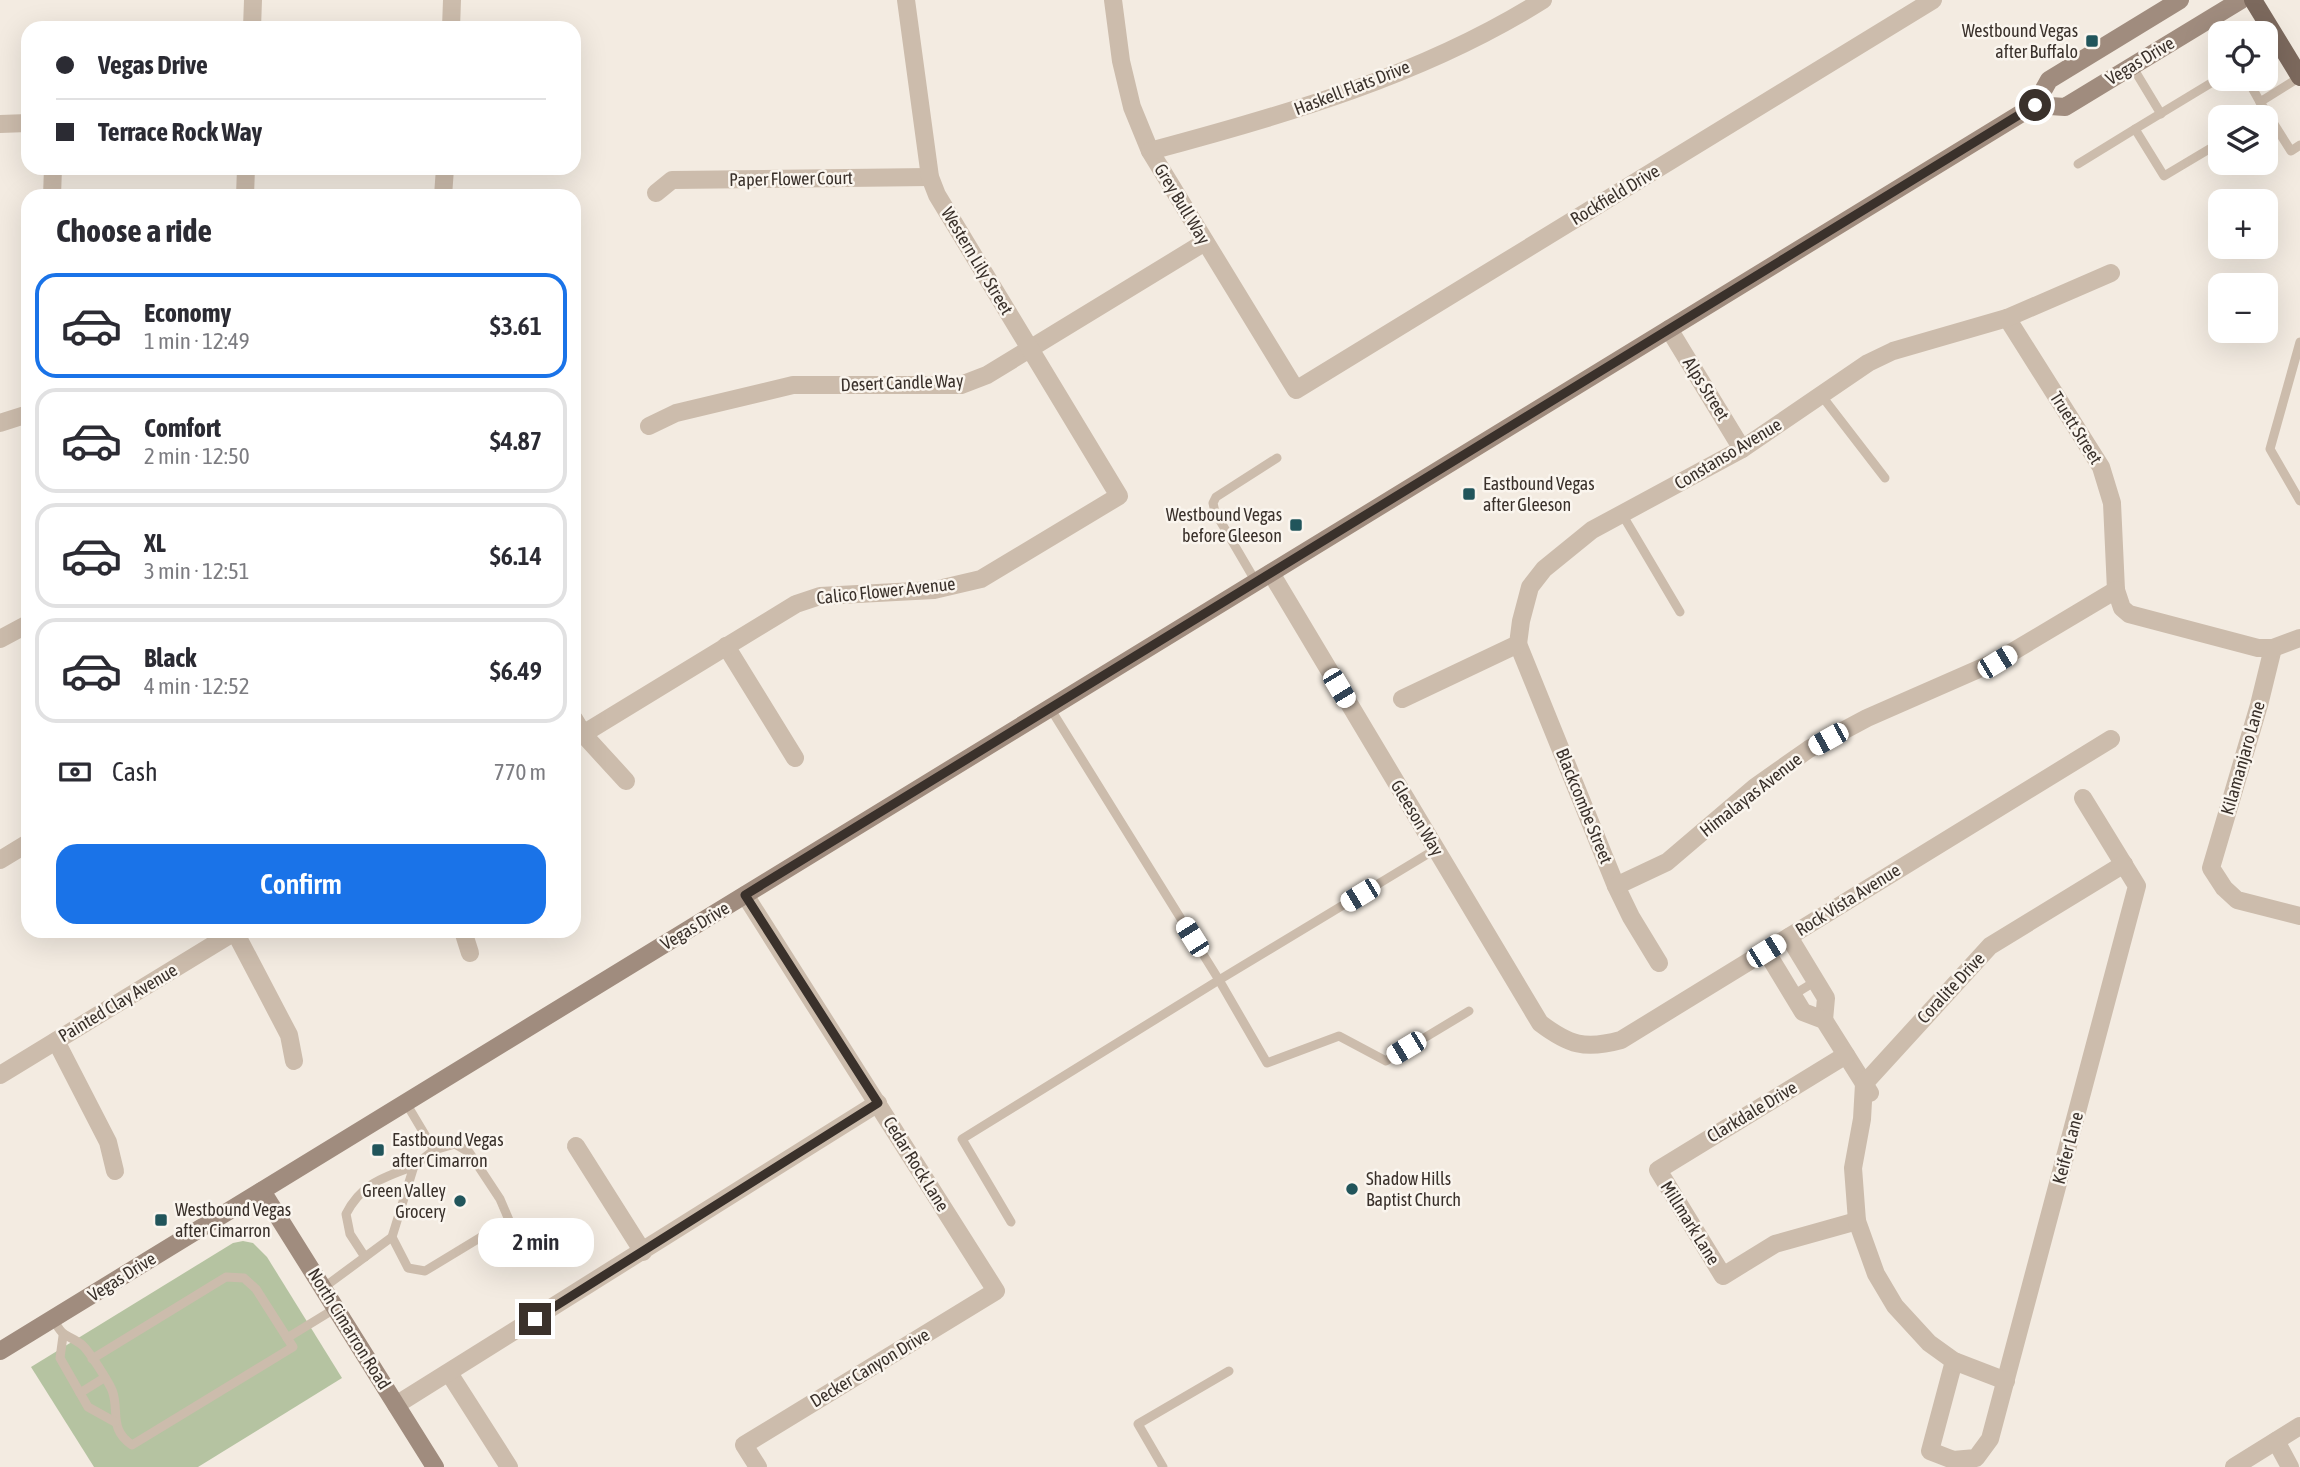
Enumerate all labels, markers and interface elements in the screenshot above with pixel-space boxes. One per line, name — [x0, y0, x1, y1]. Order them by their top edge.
place label: Westbound Vegas after Buffalo — [1962, 20, 2078, 62]
map controls — [2208, 21, 2278, 343]
button: locate — [2208, 21, 2278, 91]
street label: Vegas Drive — [2102, 32, 2178, 89]
marker: Westbound Vegas after Buffalo — [2084, 33, 2100, 49]
text: Vegas Drive — [98, 50, 208, 80]
street label: Haskell Flats Drive — [1291, 56, 1413, 119]
route start — [2019, 89, 2051, 121]
button: layers — [2208, 105, 2278, 175]
text: Terrace Rock Way — [98, 117, 262, 147]
street label: Grey Bull Way — [1150, 160, 1215, 248]
street label: Rockfield Drive — [1567, 160, 1663, 229]
street label: Paper Flower Court — [729, 167, 853, 190]
button: + — [2208, 189, 2278, 259]
street label: Western Lily Street — [937, 203, 1018, 318]
text: Choose a ride — [56, 212, 212, 249]
button: − — [2208, 273, 2278, 343]
icon: car — [60, 294, 123, 357]
text: Economy — [144, 298, 231, 328]
text: $3.61 — [490, 311, 542, 341]
text: 1 min · 12:49 — [144, 328, 250, 354]
street label: Alps Street — [1679, 353, 1734, 424]
street label: Desert Candle Way — [840, 370, 964, 395]
street label: Truett Street — [2046, 388, 2107, 468]
icon: car — [60, 409, 123, 472]
text: Comfort — [144, 413, 221, 443]
street label: Constanso Avenue — [1670, 413, 1785, 494]
text: $4.87 — [490, 426, 542, 456]
text: 2 min · 12:50 — [144, 443, 250, 469]
place label: Eastbound Vegas after Gleeson — [1483, 473, 1595, 515]
marker: Eastbound Vegas after Gleeson — [1461, 486, 1477, 502]
place label: Westbound Vegas before Gleeson — [1166, 504, 1282, 546]
marker: Westbound Vegas before Gleeson — [1288, 517, 1304, 533]
icon: car — [60, 524, 123, 587]
text: XL — [144, 528, 166, 558]
text: $6.14 — [490, 541, 542, 571]
text: 3 min · 12:51 — [144, 558, 250, 584]
street label: Calico Flower Avenue — [816, 573, 956, 608]
icon: car — [60, 639, 123, 702]
car — [1974, 642, 2021, 682]
text: Black — [144, 643, 196, 673]
text: $6.49 — [490, 656, 542, 686]
car — [1320, 665, 1359, 711]
text: 4 min · 12:52 — [144, 673, 250, 699]
street label: Kilamanjaro Lane — [2216, 699, 2269, 817]
car — [1805, 720, 1852, 758]
street label: Blackcombe Street — [1552, 745, 1617, 867]
street label: Himalayas Avenue — [1696, 748, 1806, 841]
icon: cash — [56, 753, 94, 791]
text: Cash — [112, 757, 158, 787]
text: 770 m — [494, 759, 546, 785]
street label: Gleeson Way — [1387, 776, 1448, 859]
button: Confirm — [56, 844, 546, 924]
street label: Rock Vista Avenue — [1791, 859, 1904, 940]
car — [1337, 875, 1384, 915]
street label: Vegas Drive — [657, 897, 733, 954]
car — [1172, 914, 1213, 960]
car — [1743, 931, 1790, 971]
street label: Coralite Drive — [1912, 948, 1989, 1028]
street label: Painted Clay Avenue — [55, 959, 181, 1046]
car — [1383, 1028, 1430, 1068]
street label: Clarkdale Drive — [1703, 1077, 1801, 1147]
street label: Keifer Lane — [2048, 1109, 2087, 1186]
street label: Cedar Rock Lane — [879, 1113, 954, 1215]
place label: Eastbound Vegas after Cimarron — [392, 1129, 504, 1171]
marker: Eastbound Vegas after Cimarron — [370, 1142, 386, 1158]
place label: Shadow Hills Baptist Church — [1366, 1168, 1461, 1210]
street label: Millmark Lane — [1656, 1177, 1725, 1269]
place label: Green Valley Grocery — [362, 1180, 446, 1222]
marker: Shadow Hills Baptist Church — [1344, 1181, 1360, 1197]
marker: Green Valley Grocery — [452, 1193, 468, 1209]
place label: Westbound Vegas after Cimarron — [175, 1199, 291, 1241]
marker: Westbound Vegas after Cimarron — [153, 1212, 169, 1228]
callout: 2 min — [477, 1218, 593, 1266]
text: 2 min — [513, 1229, 559, 1255]
street label: Vegas Drive — [84, 1248, 160, 1306]
street label: North Cimarron Road — [304, 1264, 395, 1393]
route end — [519, 1303, 551, 1335]
street label: Decker Canyon Drive — [806, 1324, 933, 1411]

